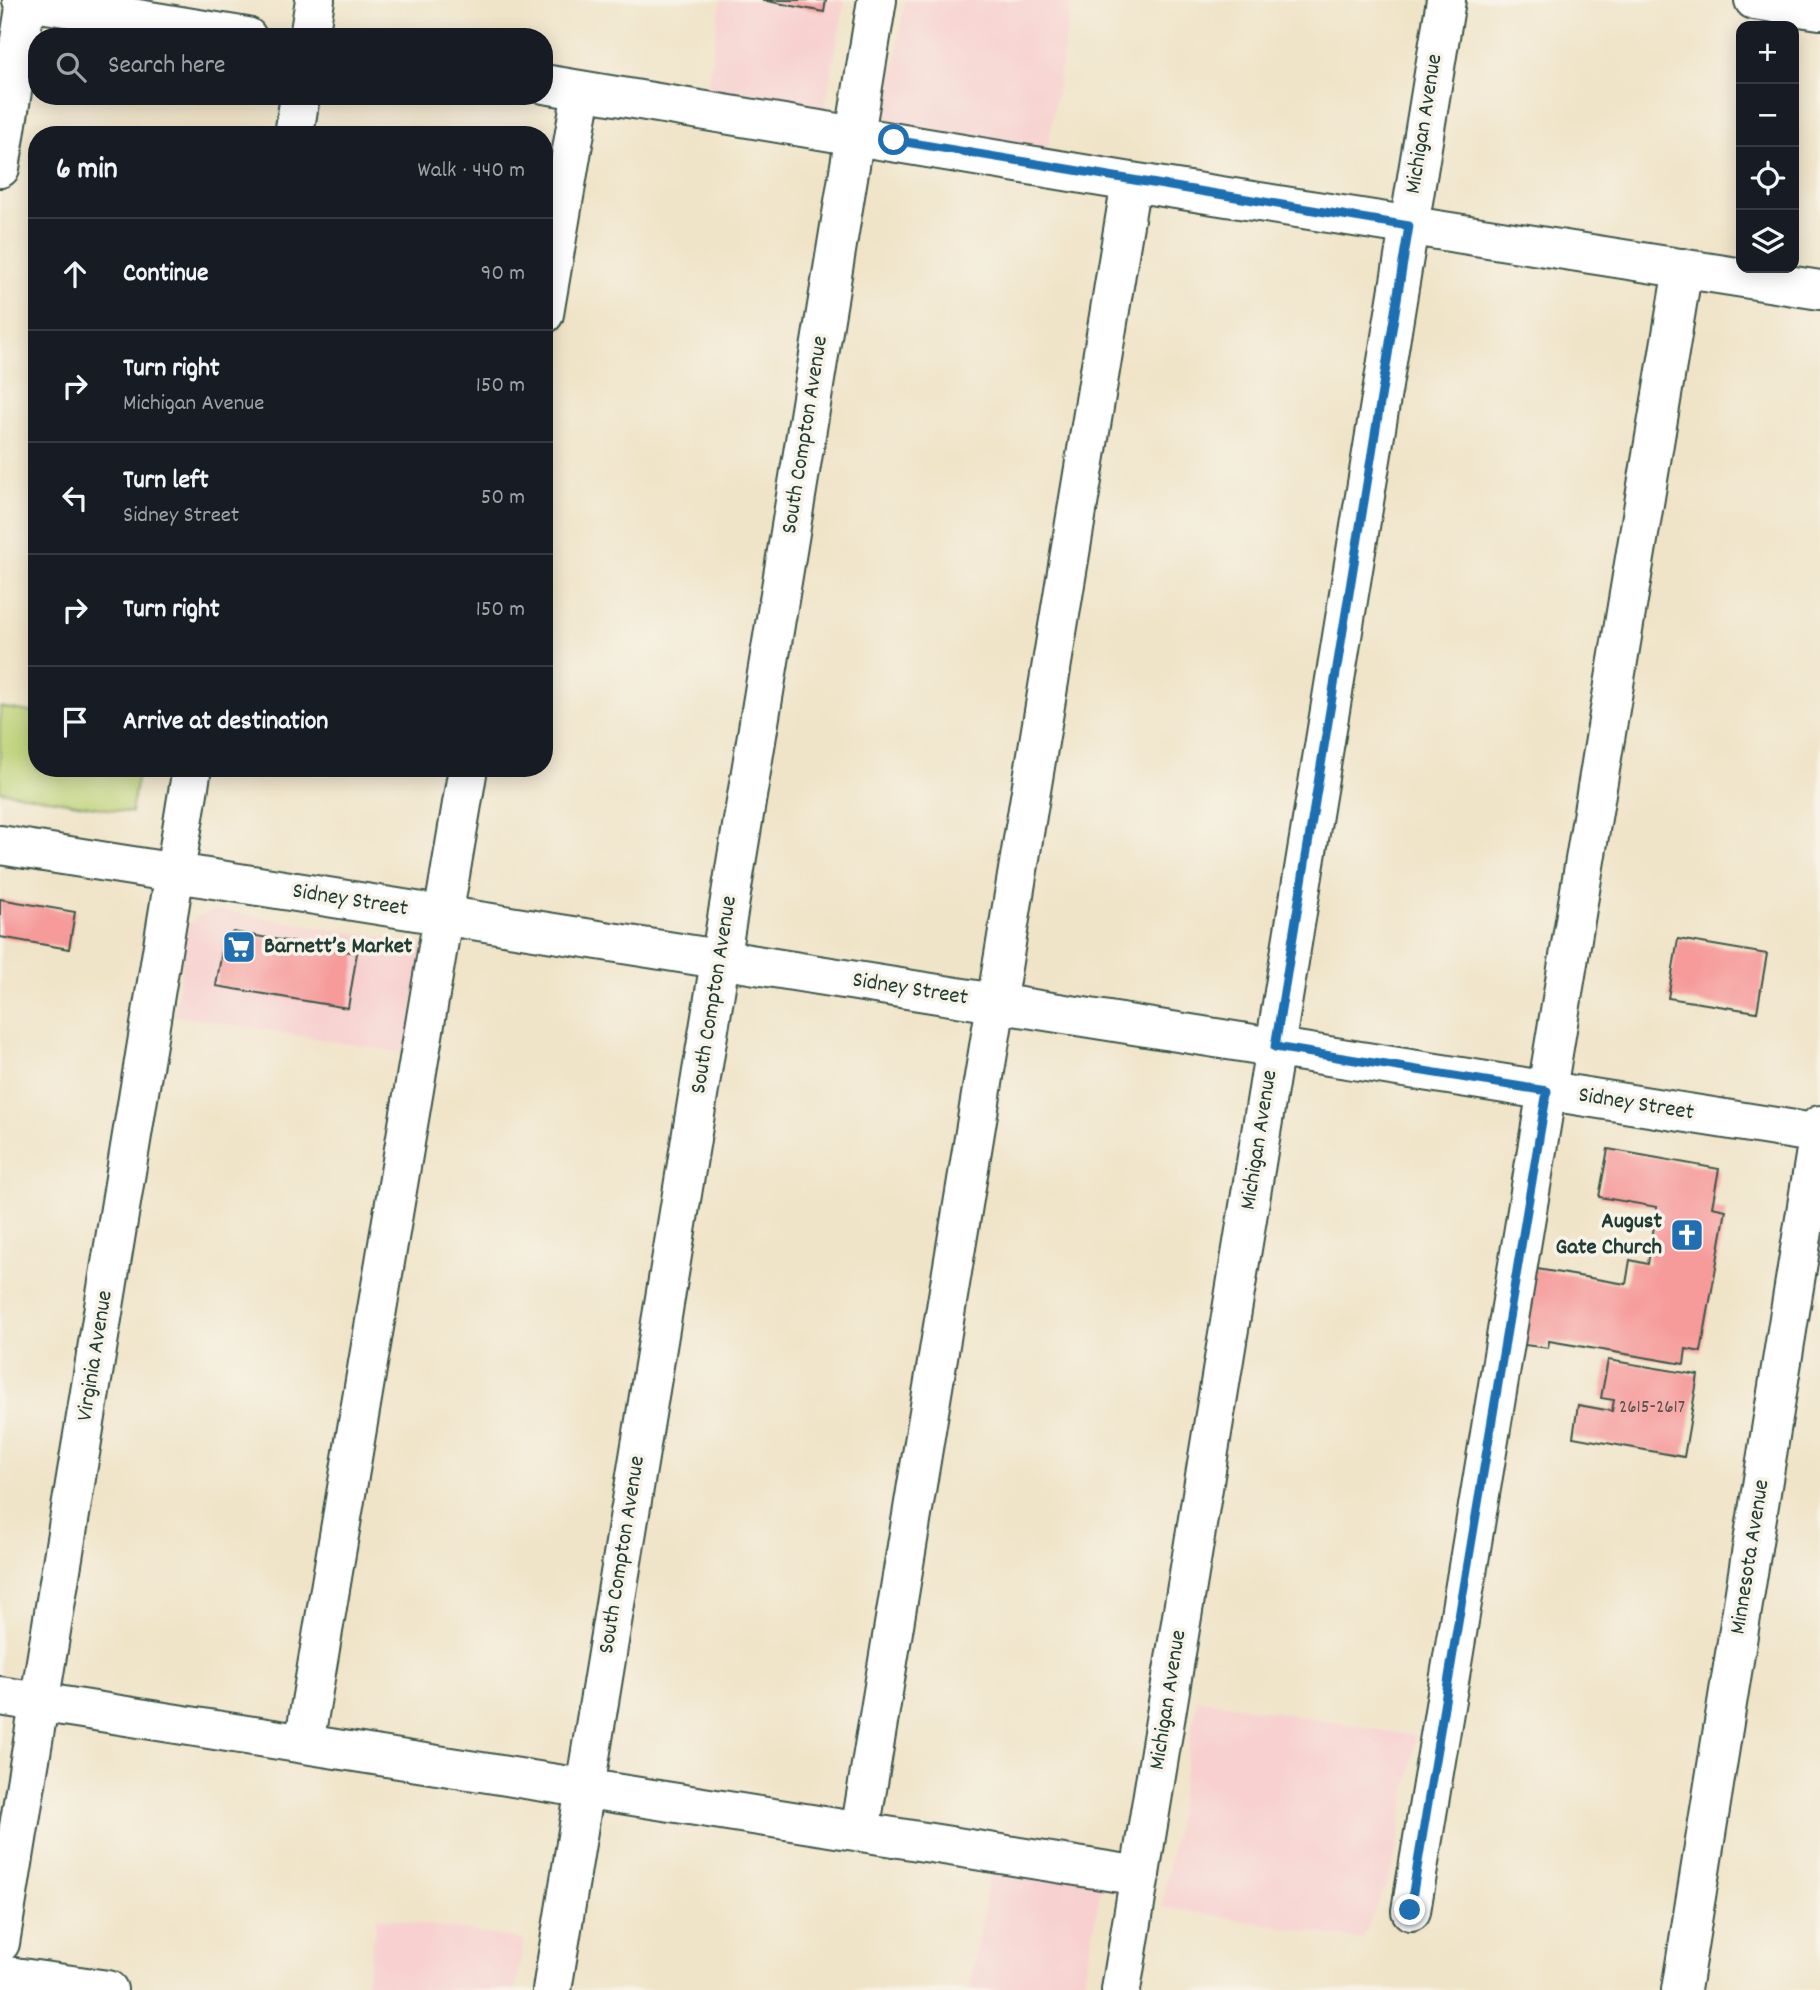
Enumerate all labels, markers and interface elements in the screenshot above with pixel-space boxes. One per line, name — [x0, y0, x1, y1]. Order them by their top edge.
map controls — [1736, 21, 1799, 273]
button: + — [1736, 21, 1799, 84]
search box — [28, 28, 553, 105]
icon: search — [52, 48, 90, 86]
text: Search here — [108, 48, 226, 85]
street label: Michigan Avenue — [1398, 52, 1452, 196]
button: − — [1736, 84, 1799, 147]
route start — [878, 124, 909, 155]
button: locate — [1736, 147, 1799, 210]
text: 6 min — [56, 150, 118, 193]
text: Walk · 440 m — [418, 155, 525, 188]
button: layers — [1736, 210, 1799, 273]
icon: ahead — [56, 255, 94, 293]
text: Continue — [123, 256, 208, 293]
text: 90 m — [481, 258, 525, 291]
street label: South Compton Avenue — [774, 334, 838, 536]
text: Turn right — [123, 351, 220, 388]
icon: right — [56, 367, 94, 405]
text: 150 m — [476, 370, 525, 403]
text: Michigan Avenue — [123, 388, 264, 421]
text: Turn left — [123, 463, 209, 500]
icon: left — [56, 479, 94, 517]
text: 50 m — [481, 482, 525, 515]
text: Sidney Street — [123, 500, 239, 533]
icon: right — [56, 591, 94, 629]
text: Turn right — [123, 592, 220, 629]
text: 150 m — [476, 594, 525, 627]
icon: arrive — [56, 703, 94, 741]
text: Arrive at destination — [123, 704, 328, 741]
street label: Sidney Street — [290, 876, 410, 926]
street label: South Compton Avenue — [683, 894, 747, 1096]
supermarket icon: Barnett’s Market — [220, 928, 258, 966]
place label: Barnett’s Market — [264, 931, 413, 964]
street label: Sidney Street — [850, 965, 970, 1015]
street label: Michigan Avenue — [1233, 1068, 1287, 1212]
street label: Sidney Street — [1576, 1080, 1696, 1130]
place label: August Gate Church — [1556, 1206, 1663, 1265]
church icon: August Gate Church — [1668, 1216, 1706, 1254]
street label: Virginia Avenue — [69, 1288, 123, 1424]
house number: 2615-2617 — [1619, 1395, 1685, 1422]
street label: South Compton Avenue — [591, 1454, 655, 1656]
street label: Minnesota Avenue — [1722, 1477, 1780, 1637]
street label: Michigan Avenue — [1142, 1628, 1196, 1772]
route end — [1394, 1894, 1425, 1925]

